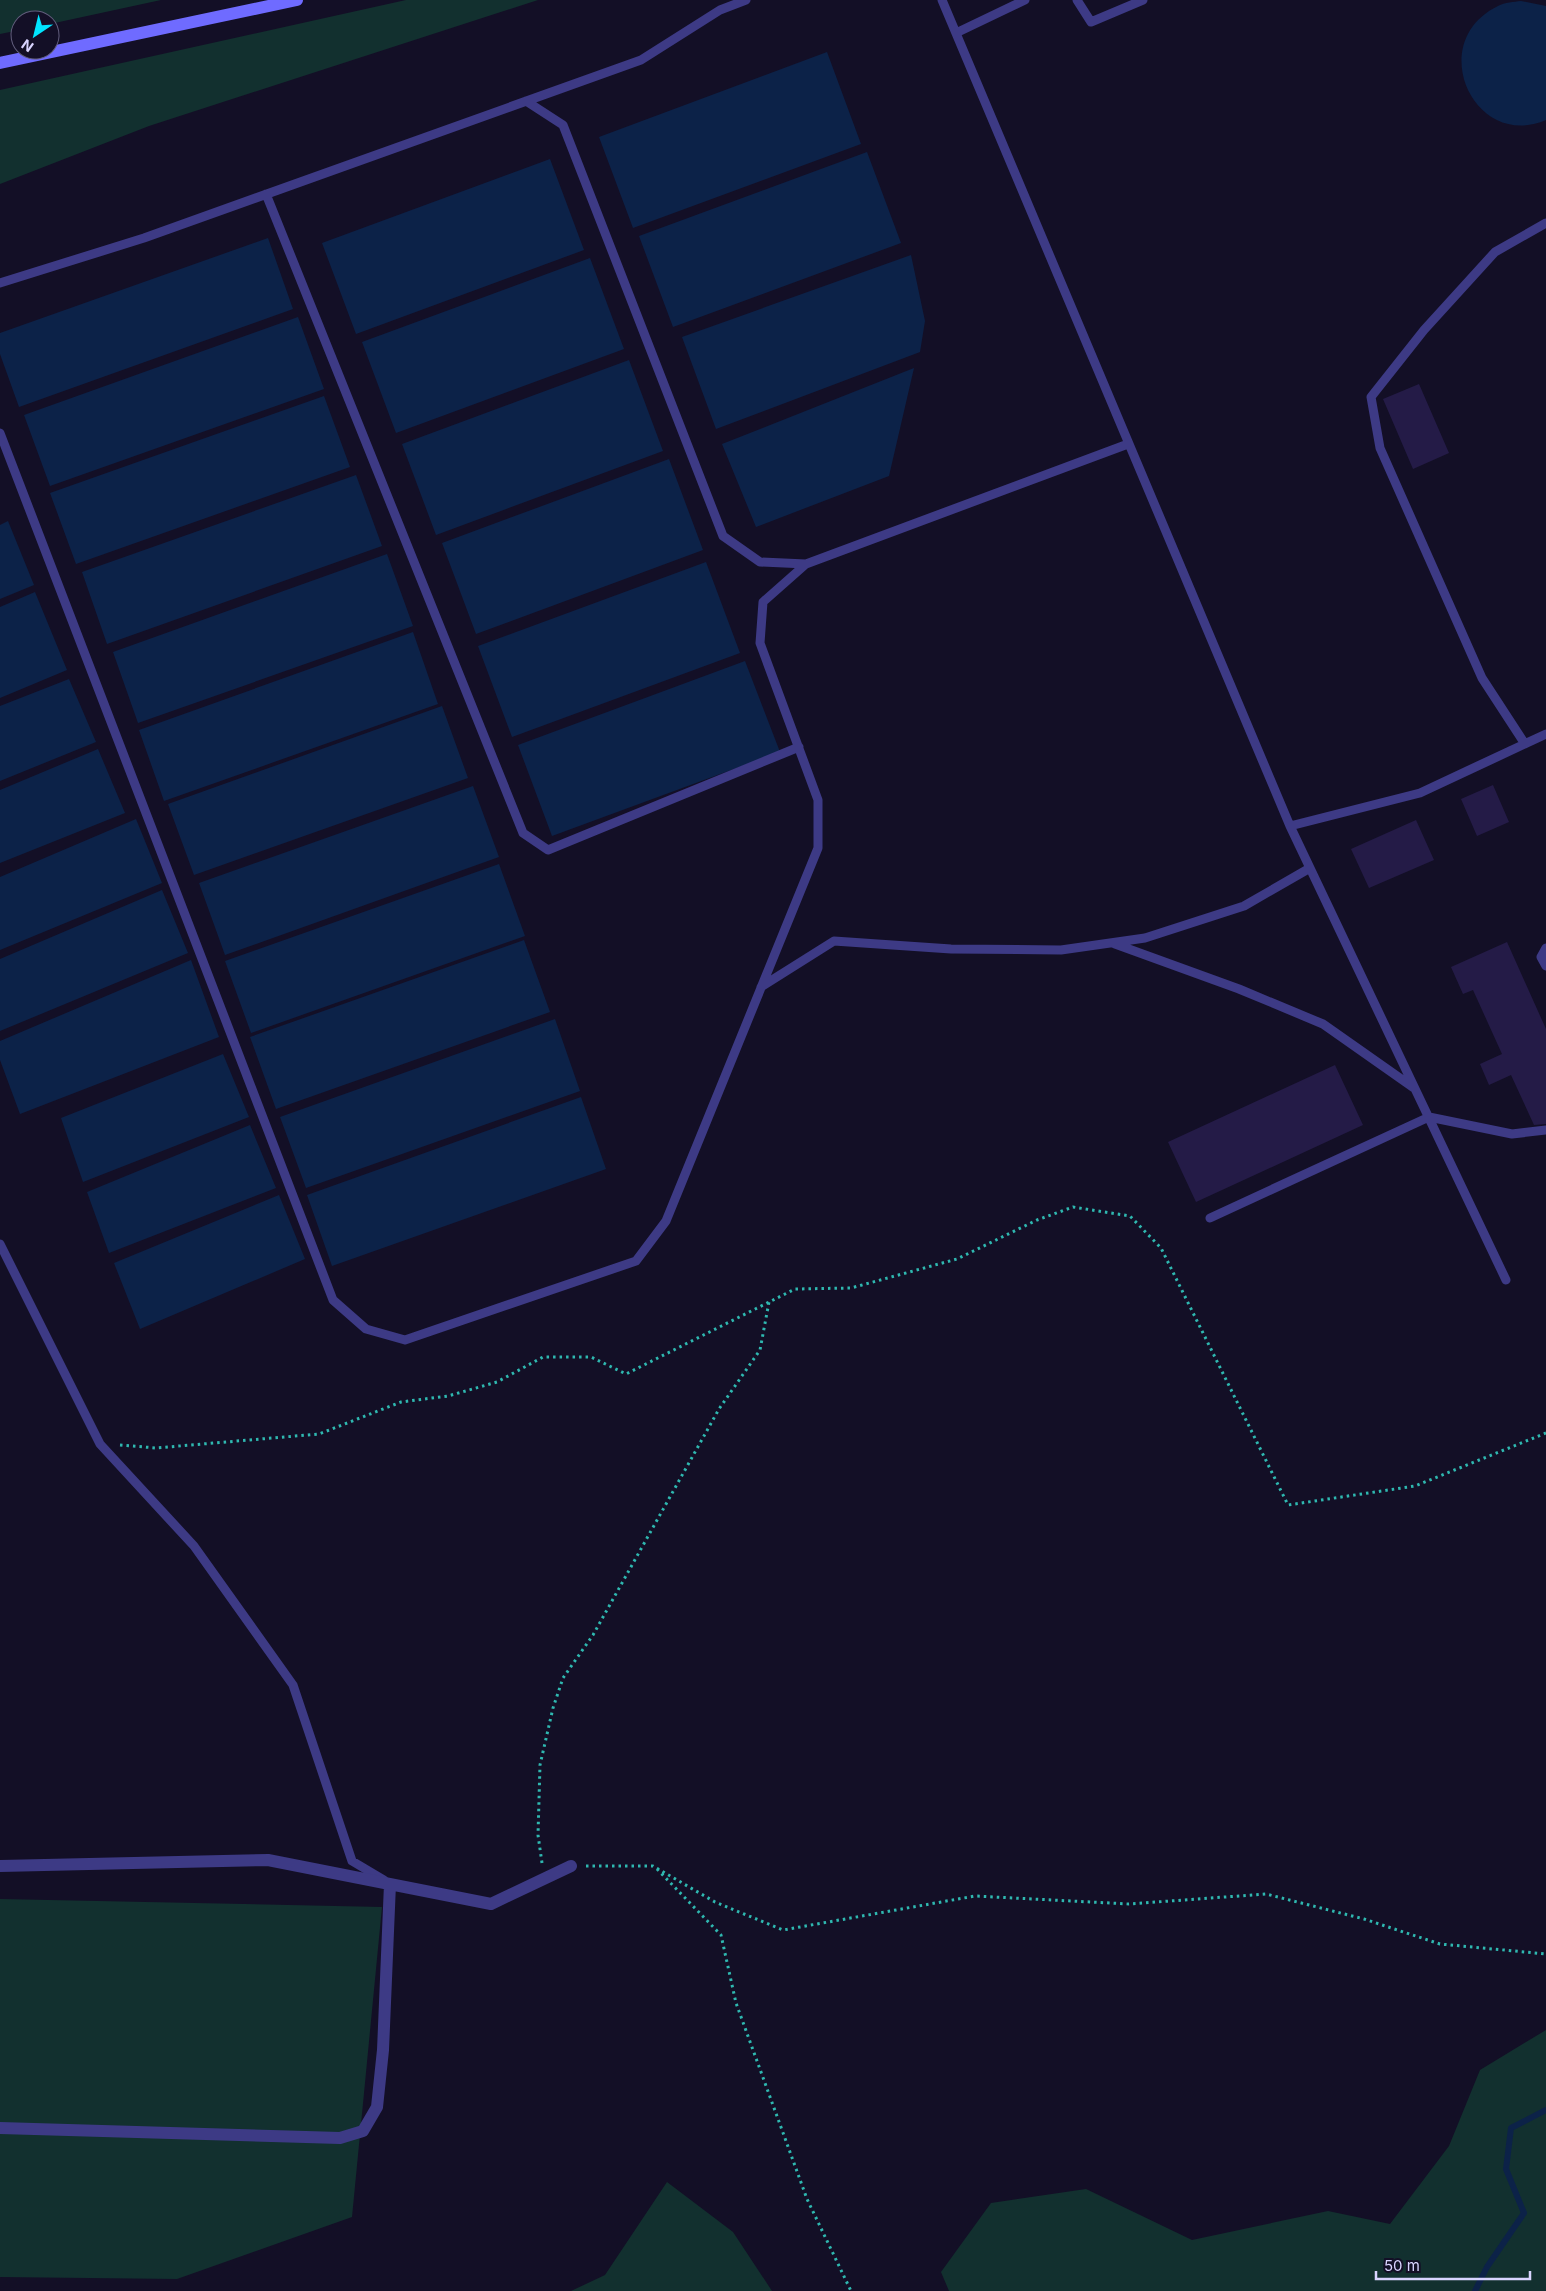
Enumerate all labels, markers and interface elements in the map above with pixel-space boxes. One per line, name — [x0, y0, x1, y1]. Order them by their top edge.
north arrow — [10, 10, 60, 60]
text: N — [18, 36, 37, 56]
scale bar — [1376, 2248, 1530, 2280]
text: 50 m — [1384, 2256, 1420, 2275]

